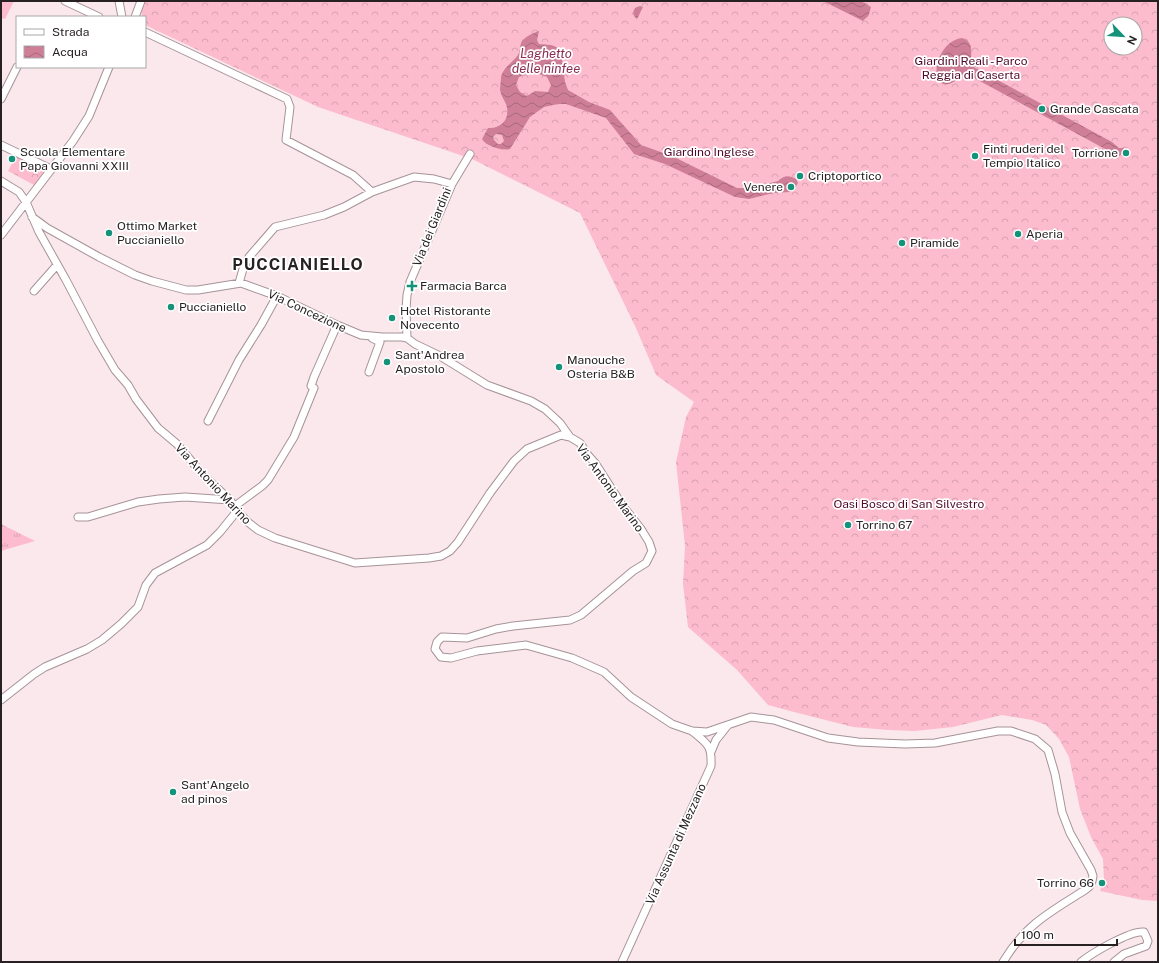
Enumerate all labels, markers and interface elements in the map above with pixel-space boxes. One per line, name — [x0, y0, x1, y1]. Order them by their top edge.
legend — [16, 16, 146, 68]
north arrow — [1103, 16, 1143, 56]
text: Strada — [52, 25, 89, 39]
text: N — [1125, 34, 1139, 47]
text: Acqua — [52, 45, 88, 59]
water label: Laghetto delle ninfee — [512, 46, 580, 76]
park label: Giardini Reali - Parco Reggia di Caserta — [915, 54, 1028, 82]
place label: Grande Cascata — [1050, 102, 1139, 116]
marker: Grande Cascata — [1037, 104, 1047, 114]
place label: Finti ruderi del Tempio Italico — [983, 142, 1064, 170]
place label: Scuola Elementare Papa Giovanni XXIII — [20, 145, 129, 173]
park label: Giardino Inglese — [664, 145, 754, 159]
place label: Torrione — [1072, 146, 1118, 160]
marker: Torrione — [1121, 148, 1131, 158]
marker: Finti ruderi del Tempio Italico — [970, 151, 980, 161]
marker: Scuola Elementare Papa Giovanni XXIII — [7, 154, 17, 164]
place label: Criptoportico — [808, 169, 882, 183]
marker: Criptoportico — [795, 171, 805, 181]
place label: Venere — [744, 180, 783, 194]
marker: Venere — [786, 182, 796, 192]
street label: Via dei Giardini — [410, 186, 454, 268]
place label: Ottimo Market Puccianiello — [117, 219, 197, 247]
place label: Aperia — [1026, 227, 1063, 241]
marker: Ottimo Market Puccianiello — [104, 228, 114, 238]
marker: Aperia — [1013, 229, 1023, 239]
place label: Piramide — [910, 236, 959, 250]
marker: Piramide — [897, 238, 907, 248]
district label: PUCCIANIELLO — [232, 255, 364, 274]
place label: Farmacia Barca — [420, 279, 507, 293]
marker: Farmacia Barca — [407, 281, 417, 291]
street label: Via Concezione — [266, 287, 349, 335]
place label: Puccianiello — [179, 300, 247, 314]
marker: Puccianiello — [166, 302, 176, 312]
place label: Hotel Ristorante Novecento — [400, 304, 491, 332]
marker: Hotel Ristorante Novecento — [387, 313, 397, 323]
place label: Sant'Andrea Apostolo — [395, 348, 464, 376]
place label: Manouche Osteria B&B — [567, 353, 635, 381]
marker: Sant'Andrea Apostolo — [382, 357, 392, 367]
marker: Manouche Osteria B&B — [554, 362, 564, 372]
street label: Via Antonio Marino — [172, 441, 254, 527]
street label: Via Antonio Marino — [573, 441, 647, 535]
park label: Oasi Bosco di San Silvestro — [834, 497, 985, 511]
place label: Torrino 67 — [856, 518, 913, 532]
marker: Torrino 67 — [843, 520, 853, 530]
place label: Sant'Angelo ad pinos — [181, 778, 250, 806]
street label: Via Assunta di Mezzano — [643, 781, 709, 907]
marker: Sant'Angelo ad pinos — [168, 787, 178, 797]
place label: Torrino 66 — [1037, 876, 1094, 890]
marker: Torrino 66 — [1097, 878, 1107, 888]
scale bar — [1015, 921, 1117, 947]
text: 100 m — [1021, 928, 1054, 942]

